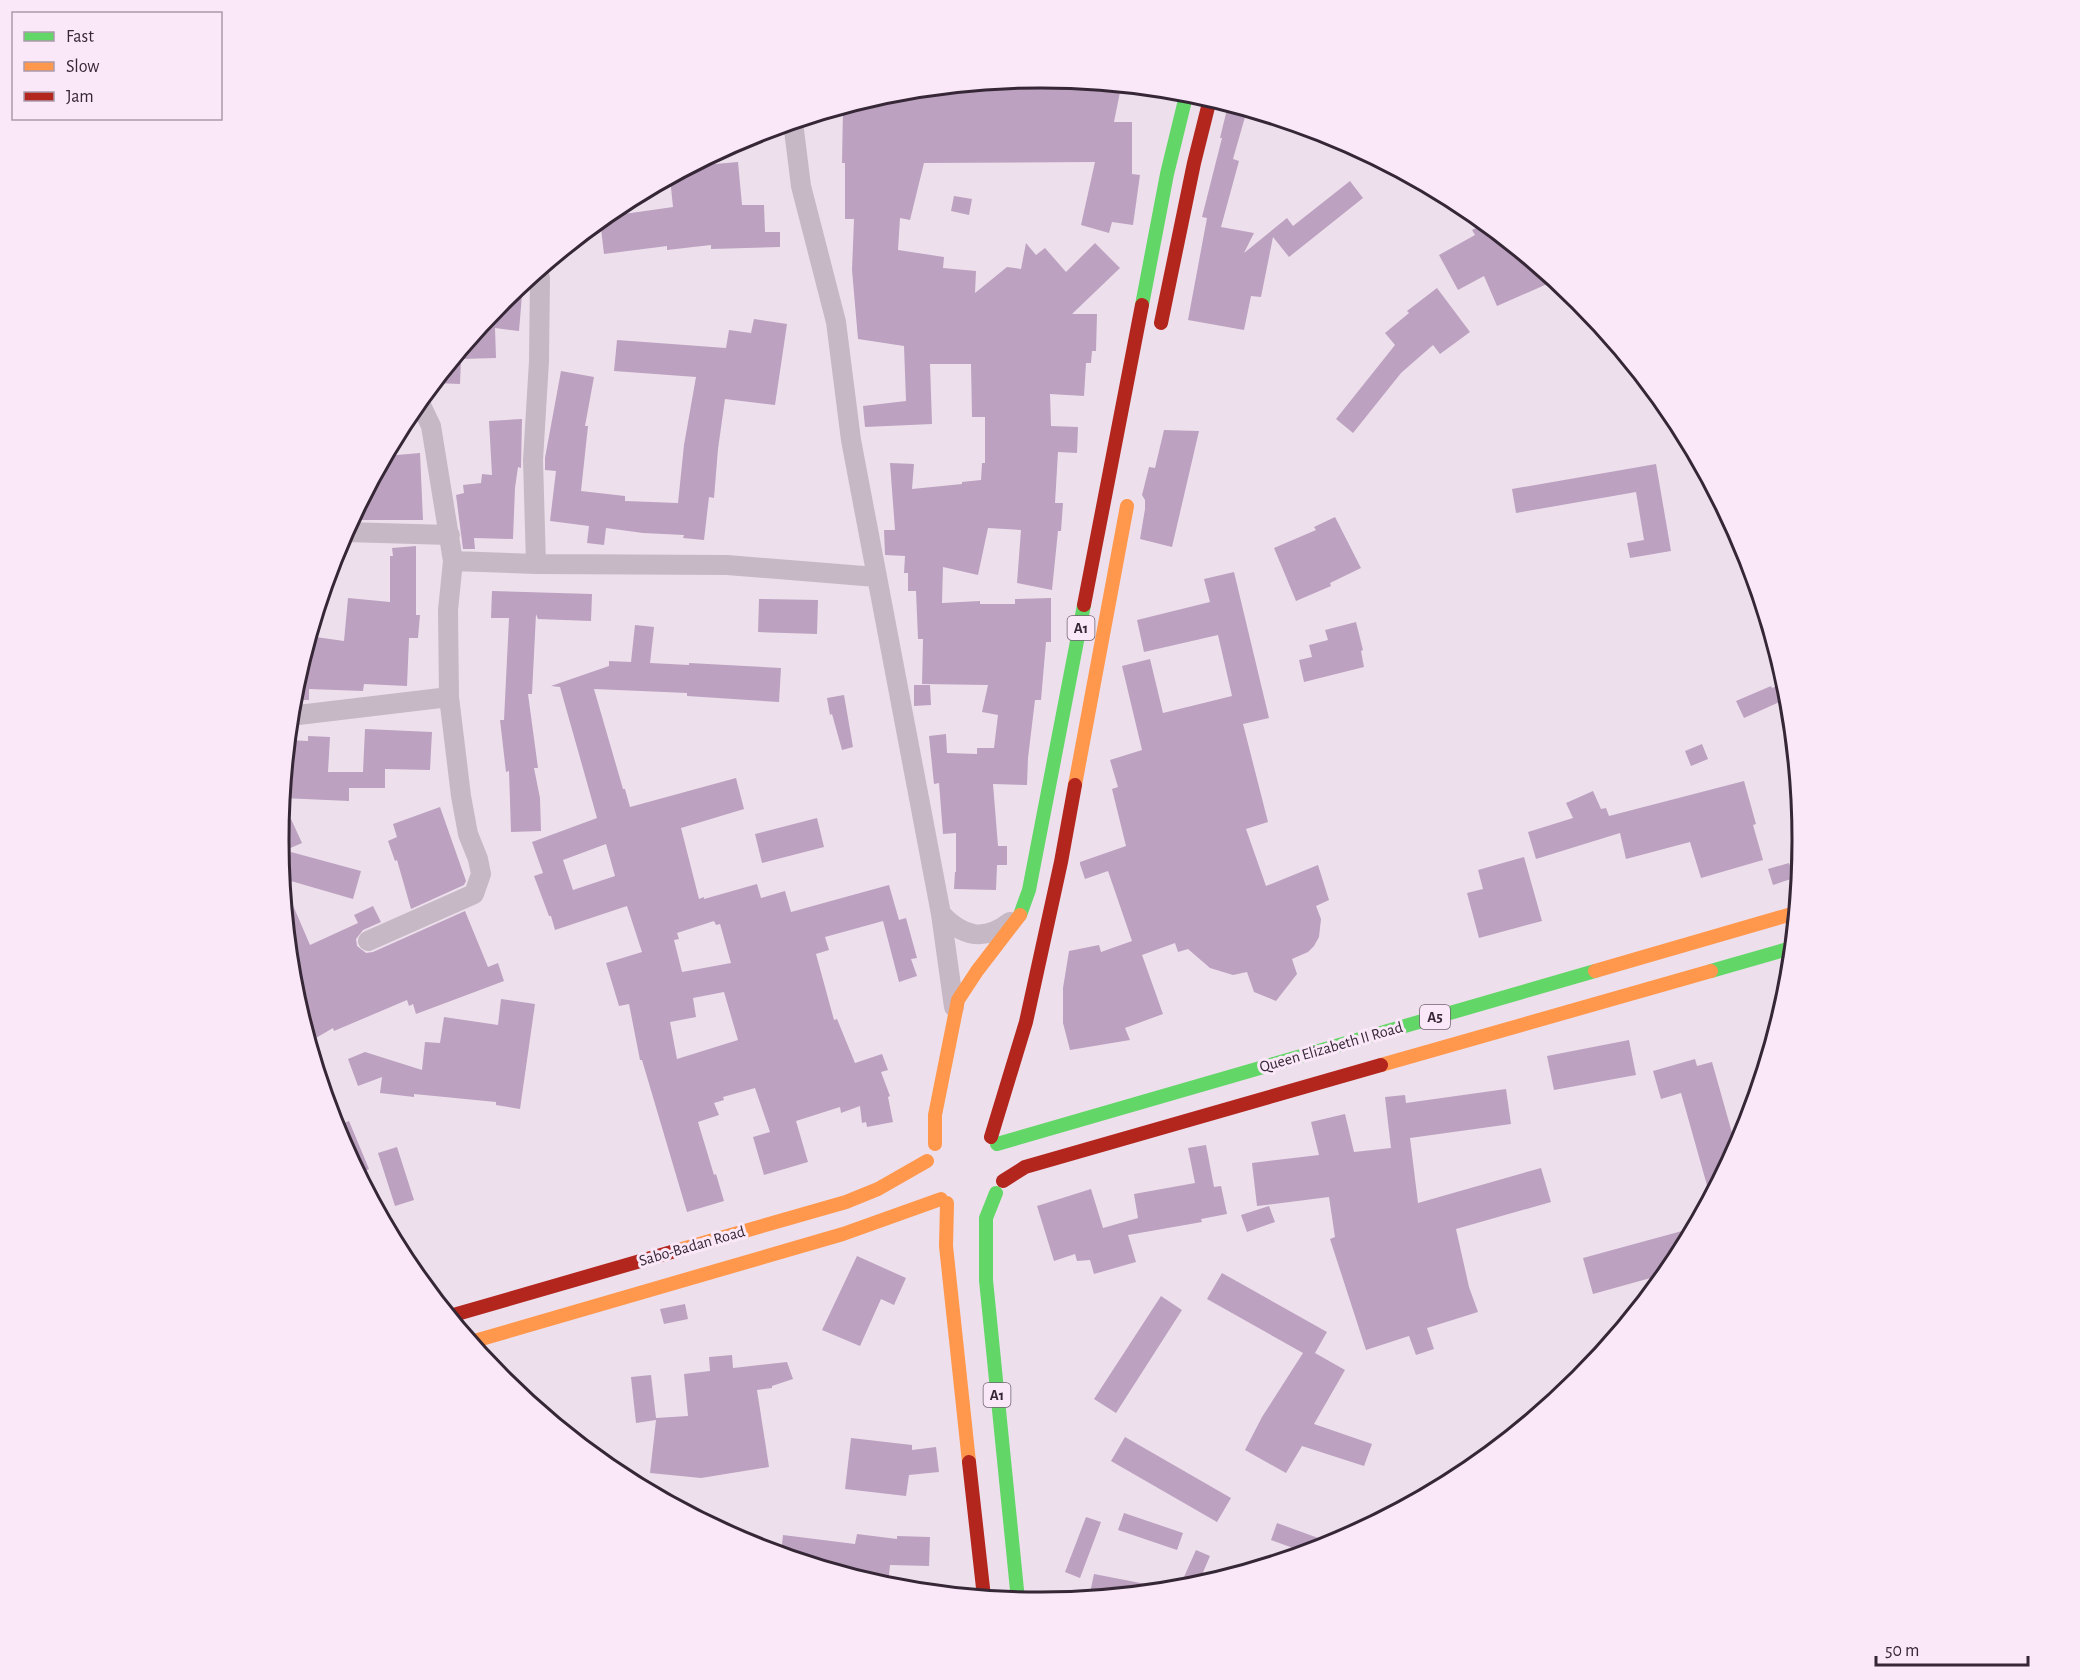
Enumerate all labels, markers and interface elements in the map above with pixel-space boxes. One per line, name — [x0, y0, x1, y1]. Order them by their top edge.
legend — [12, 12, 222, 120]
text: Fast — [66, 28, 94, 46]
text: Slow — [66, 58, 99, 76]
text: Jam — [66, 88, 94, 106]
road number: A1 — [1068, 616, 1094, 640]
road number: A5 — [1420, 1005, 1450, 1029]
street label: Queen Elizabeth II Road — [1258, 1019, 1405, 1076]
street label: Sabo-Badan Road — [637, 1223, 747, 1269]
road number: A1 — [984, 1383, 1010, 1407]
scale bar — [1876, 1629, 2028, 1667]
text: 50 m — [1885, 1642, 1919, 1660]

